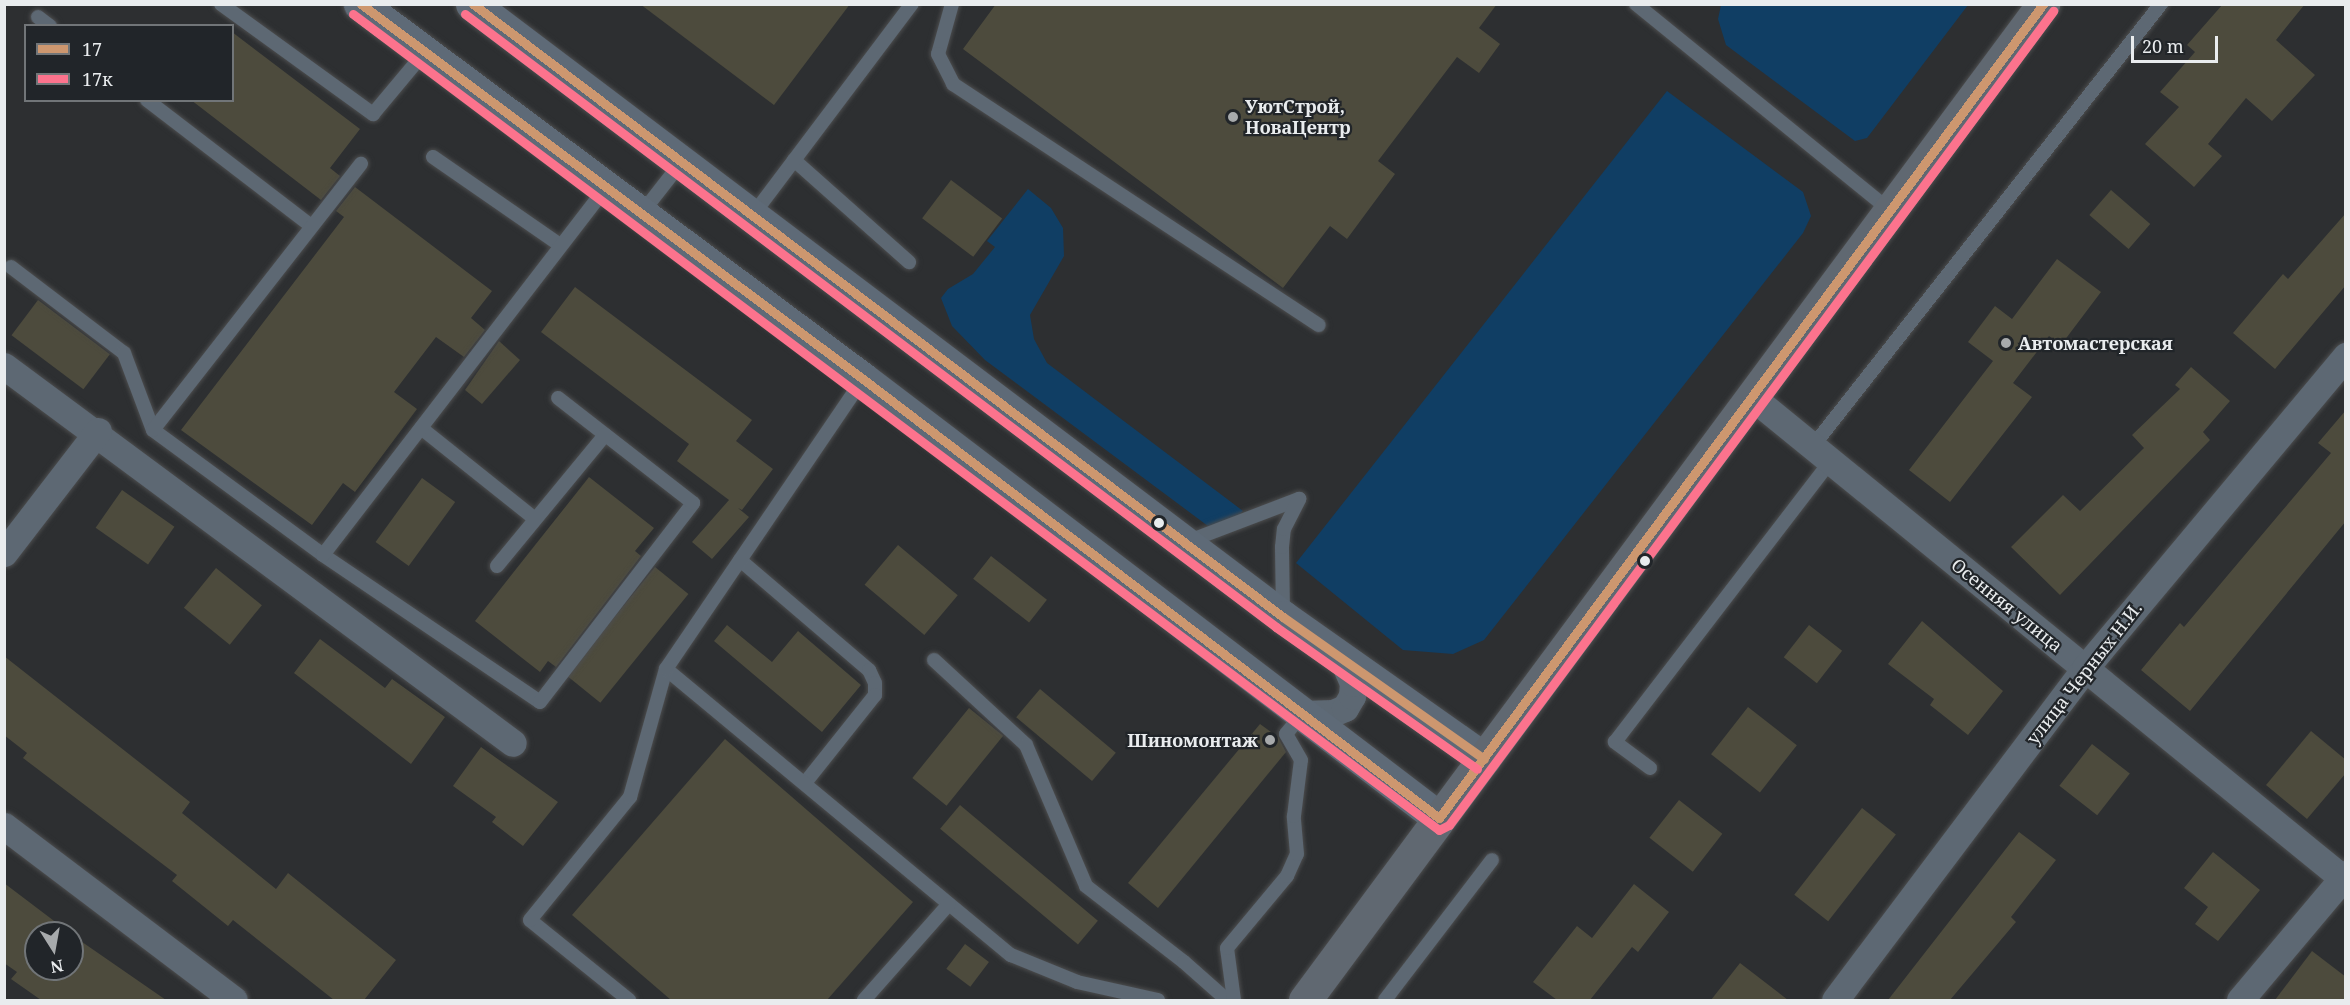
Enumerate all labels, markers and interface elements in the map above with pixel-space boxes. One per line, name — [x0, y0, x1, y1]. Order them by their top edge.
legend — [24, 24, 234, 102]
scale bar — [2134, 24, 2221, 62]
text: 20 m — [2142, 34, 2184, 58]
text: 17 — [82, 37, 102, 61]
text: 17к — [82, 67, 113, 91]
place label: УютСтрой, НоваЦентр — [1245, 96, 1351, 138]
marker: УютСтрой, НоваЦентр — [1226, 110, 1240, 124]
place label: Автомастерская — [2018, 332, 2173, 354]
marker: Автомастерская — [1999, 336, 2013, 350]
unlabelled marker — [1153, 517, 1165, 529]
street label: Осенняя улица — [1947, 554, 2067, 656]
unlabelled marker — [1639, 555, 1651, 567]
street label: улица Черных Н.И. — [2022, 598, 2146, 748]
place label: Шиномонтаж — [1127, 729, 1258, 751]
marker: Шиномонтаж — [1263, 733, 1277, 747]
north arrow — [24, 921, 84, 981]
text: N — [49, 955, 65, 979]

